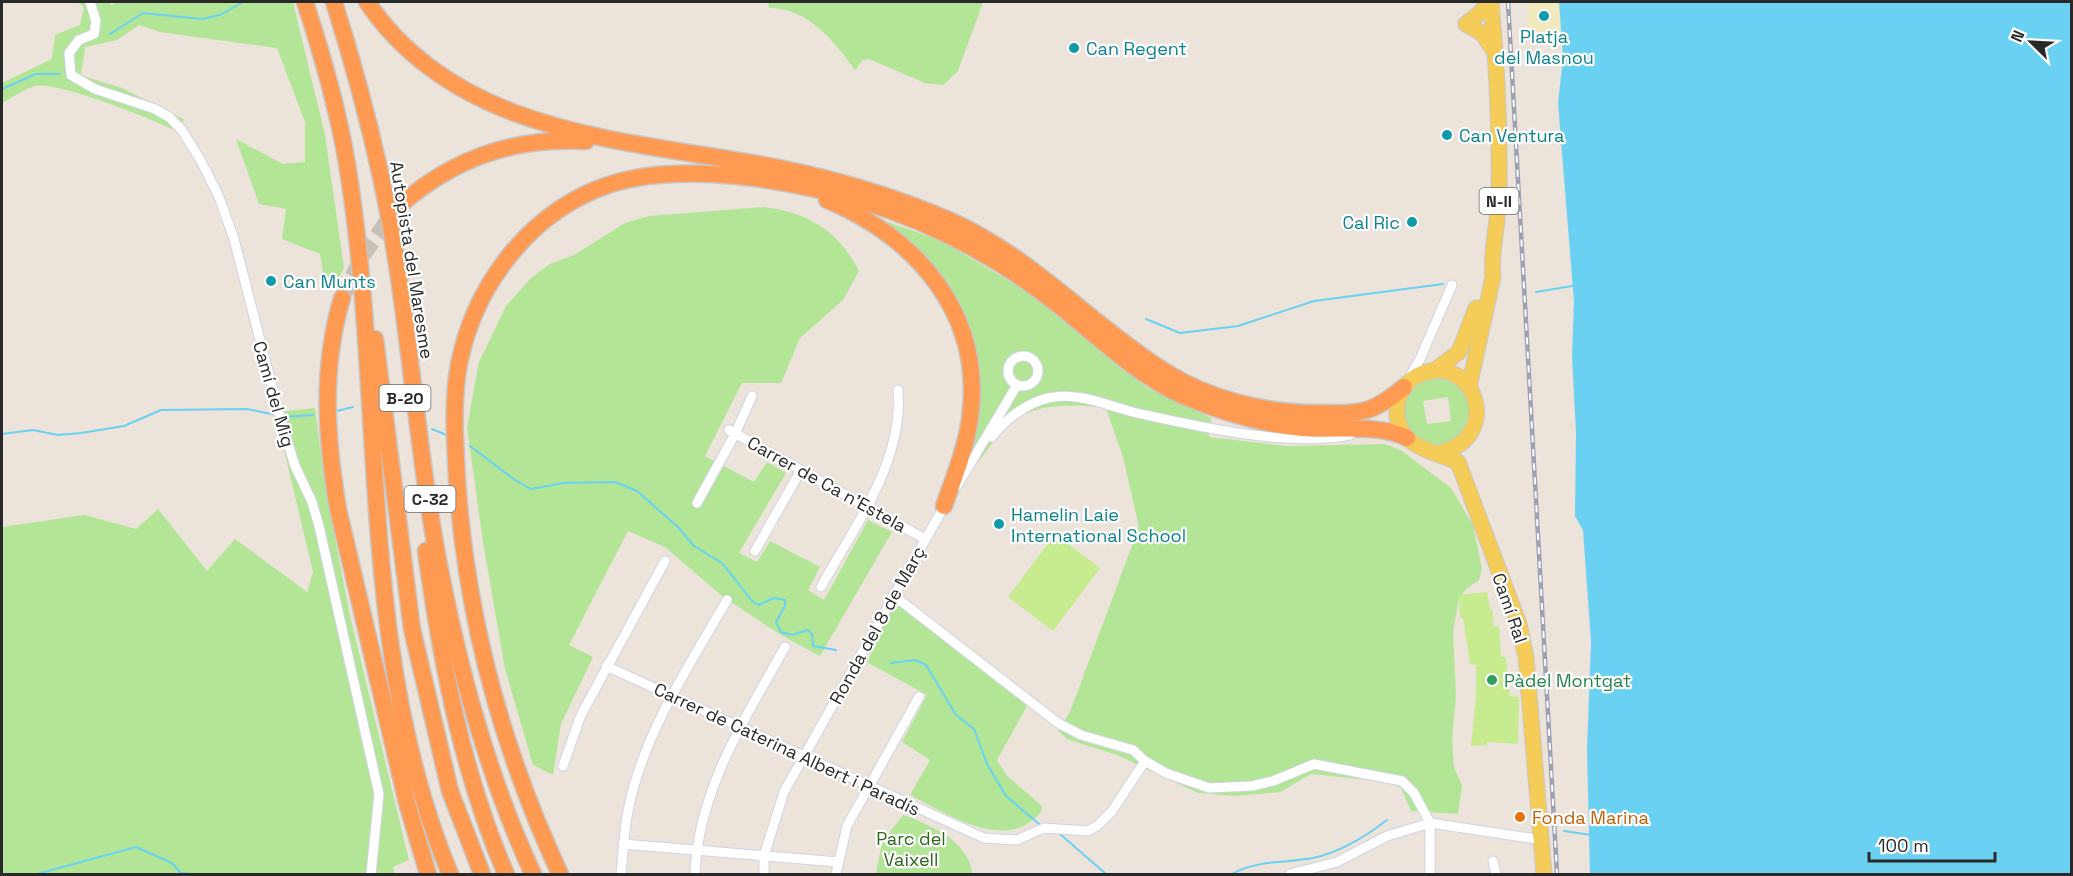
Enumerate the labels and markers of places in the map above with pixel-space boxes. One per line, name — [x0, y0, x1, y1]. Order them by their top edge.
marker: Platja del Masnou — [1537, 9, 1551, 23]
place label: Platja del Masnou — [1494, 25, 1594, 69]
place label: Can Regent — [1086, 37, 1187, 60]
marker: Can Regent — [1067, 41, 1081, 55]
place label: Can Ventura — [1459, 124, 1564, 147]
marker: Can Ventura — [1440, 128, 1454, 142]
place label: Cal Ric — [1343, 211, 1400, 234]
marker: Cal Ric — [1405, 215, 1419, 229]
place label: Can Munts — [283, 270, 376, 293]
marker: Can Munts — [264, 274, 278, 288]
place label: Hamelin Laie International School — [1011, 503, 1186, 547]
marker: Hamelin Laie International School — [992, 517, 1006, 531]
place label: Pàdel Montgat — [1504, 669, 1631, 692]
marker: Pàdel Montgat — [1485, 673, 1499, 687]
place label: Fonda Marina — [1532, 806, 1649, 829]
marker: Fonda Marina — [1513, 810, 1527, 824]

